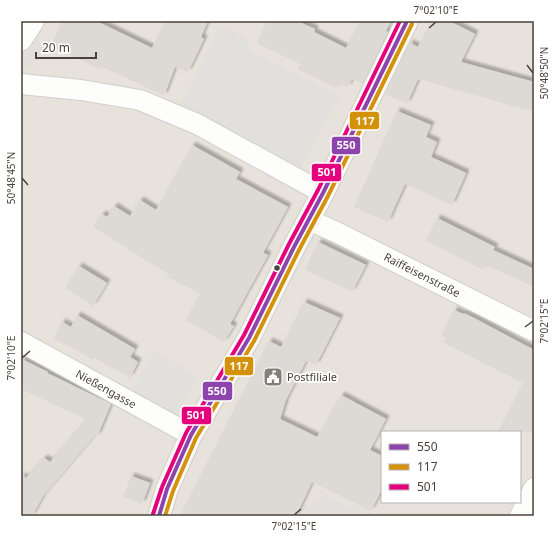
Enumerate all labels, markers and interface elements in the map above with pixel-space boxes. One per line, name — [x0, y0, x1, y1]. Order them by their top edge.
text: 7°02'10"E — [414, 3, 458, 17]
scale bar — [36, 34, 96, 60]
text: 20 m — [42, 39, 70, 56]
text: 50°48'50"N — [537, 47, 551, 99]
line badge: 117 — [349, 111, 380, 130]
text: 117 — [356, 113, 374, 128]
line badge: 550 — [331, 136, 361, 155]
text: 550 — [337, 137, 355, 152]
text: 50°48'45"N — [4, 152, 18, 204]
line badge: 501 — [311, 163, 342, 182]
text: 501 — [318, 164, 336, 179]
street label: Raiffeisenstraße — [382, 249, 463, 300]
unlabelled marker — [272, 263, 282, 273]
text: 7°02'15"E — [537, 299, 551, 343]
text: 7°02'10"E — [4, 336, 18, 380]
line badge: 117 — [224, 356, 254, 376]
text: 117 — [230, 358, 248, 373]
street label: Nießengasse — [73, 366, 139, 411]
public building icon: Postfiliale — [262, 366, 284, 388]
place label: Postfiliale — [287, 369, 337, 384]
line badge: 550 — [202, 381, 233, 401]
text: 550 — [208, 383, 226, 398]
line badge: 501 — [181, 406, 212, 425]
text: 501 — [187, 407, 205, 422]
legend — [381, 431, 521, 503]
text: 550 — [417, 438, 438, 455]
text: 117 — [417, 458, 438, 475]
text: 501 — [417, 478, 438, 495]
text: 7°02'15"E — [272, 519, 316, 533]

